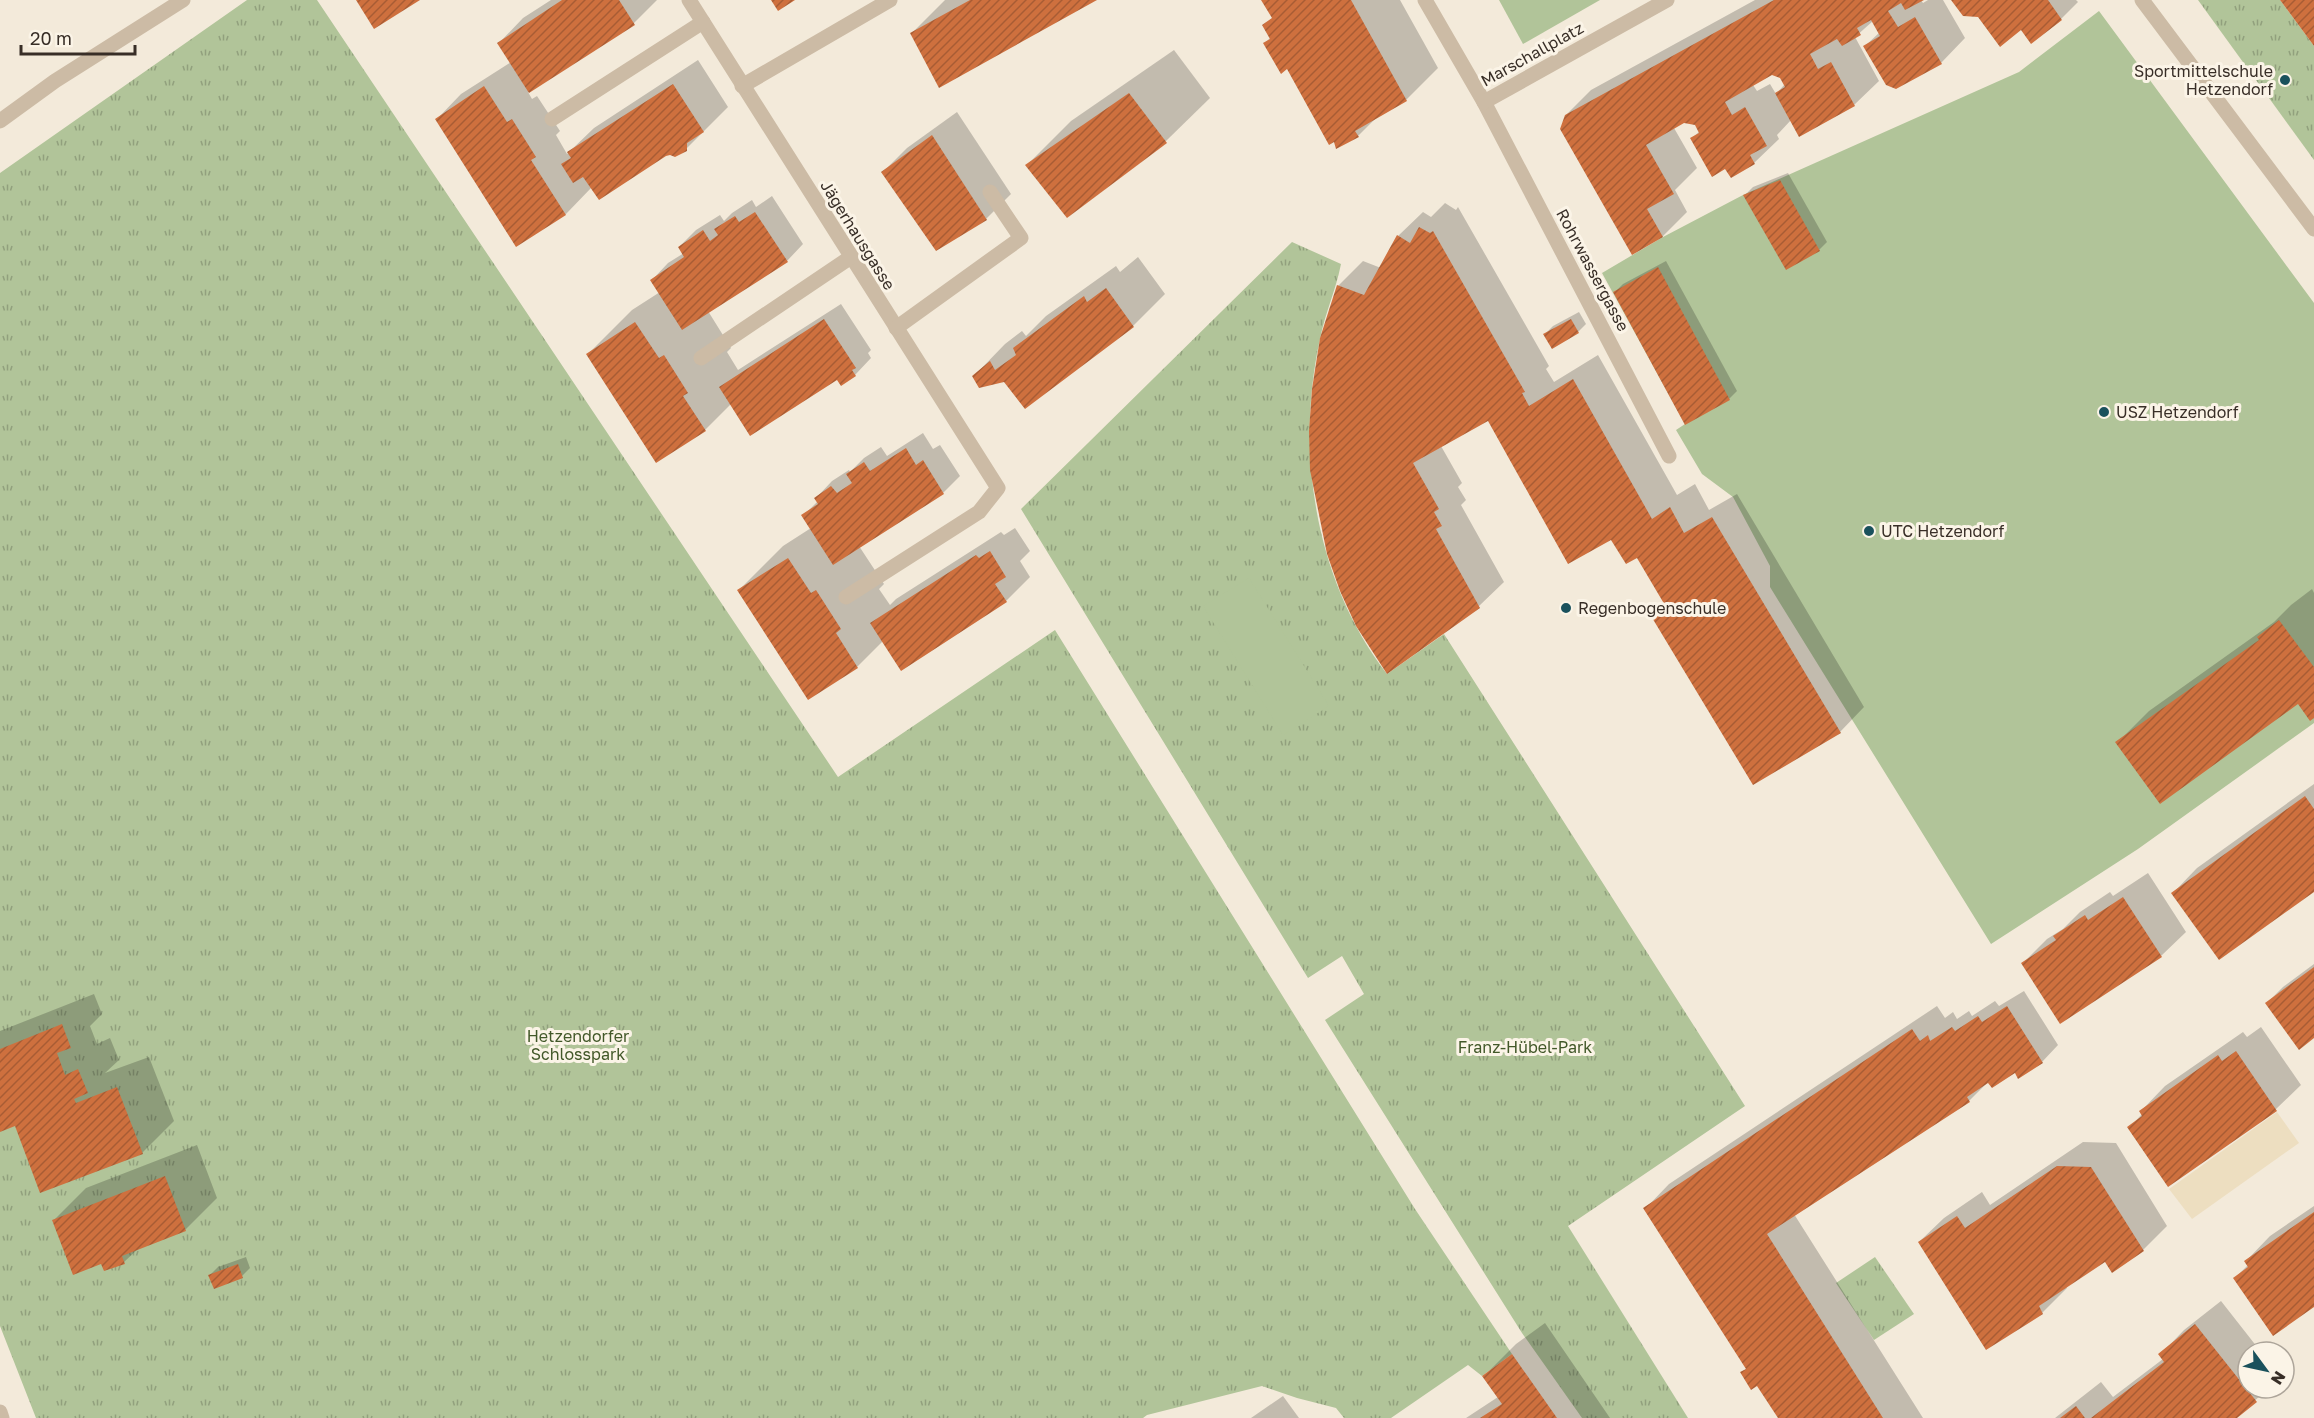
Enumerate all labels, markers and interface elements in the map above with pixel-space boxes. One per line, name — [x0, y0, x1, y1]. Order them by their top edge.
scale bar — [21, 18, 135, 56]
street label: Marschallplatz — [1477, 18, 1587, 90]
text: 20 m — [30, 27, 72, 49]
place label: Sportmittelschule Hetzendorf — [2134, 61, 2273, 99]
marker: Sportmittelschule Hetzendorf — [2278, 73, 2292, 87]
street label: Jägerhausgasse — [816, 177, 900, 293]
street label: Rohrwassergasse — [1552, 205, 1634, 335]
place label: USZ Hetzendorf — [2116, 402, 2239, 422]
marker: USZ Hetzendorf — [2097, 405, 2111, 419]
place label: UTC Hetzendorf — [1881, 521, 2005, 541]
marker: UTC Hetzendorf — [1862, 524, 1876, 538]
place label: Regenbogenschule — [1578, 598, 1726, 618]
marker: Regenbogenschule — [1559, 601, 1573, 615]
park label: Hetzendorfer Schlosspark — [527, 1026, 629, 1064]
park label: Franz-Hübel-Park — [1458, 1037, 1592, 1057]
north arrow — [2236, 1340, 2296, 1400]
text: N — [2267, 1368, 2290, 1389]

